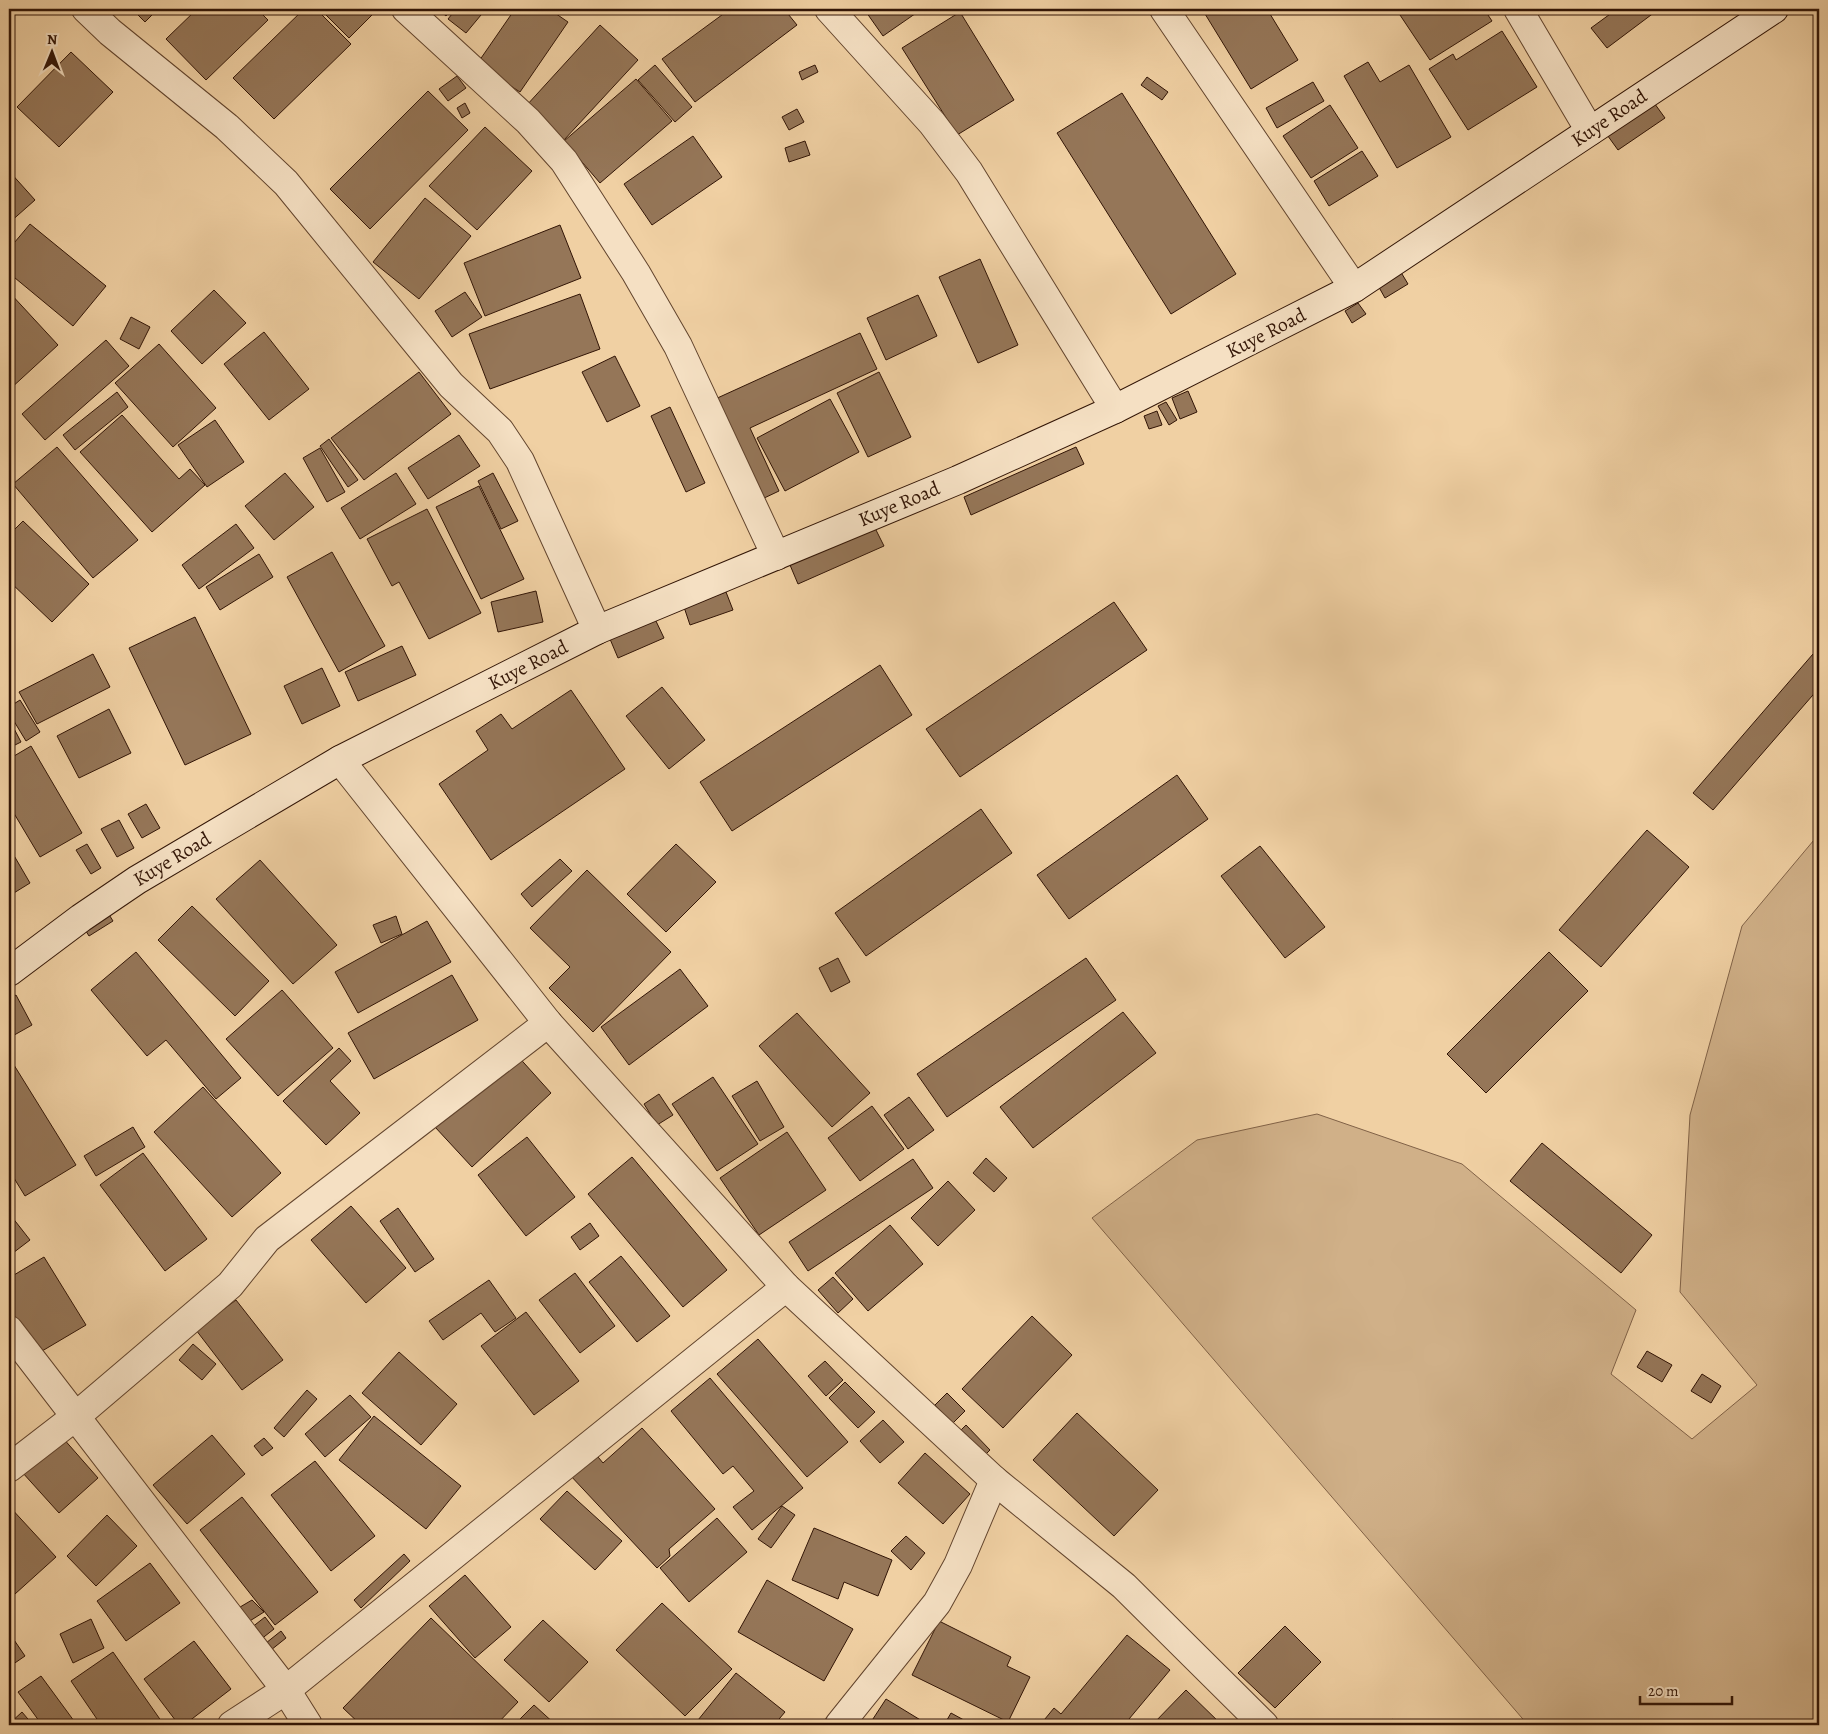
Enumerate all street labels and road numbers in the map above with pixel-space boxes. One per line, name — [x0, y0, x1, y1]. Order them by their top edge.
street label: Kuye Road — [1566, 83, 1652, 153]
street label: Kuye Road — [1221, 301, 1311, 365]
street label: Kuye Road — [854, 475, 944, 533]
street label: Kuye Road — [483, 633, 573, 697]
street label: Kuye Road — [128, 825, 216, 893]

